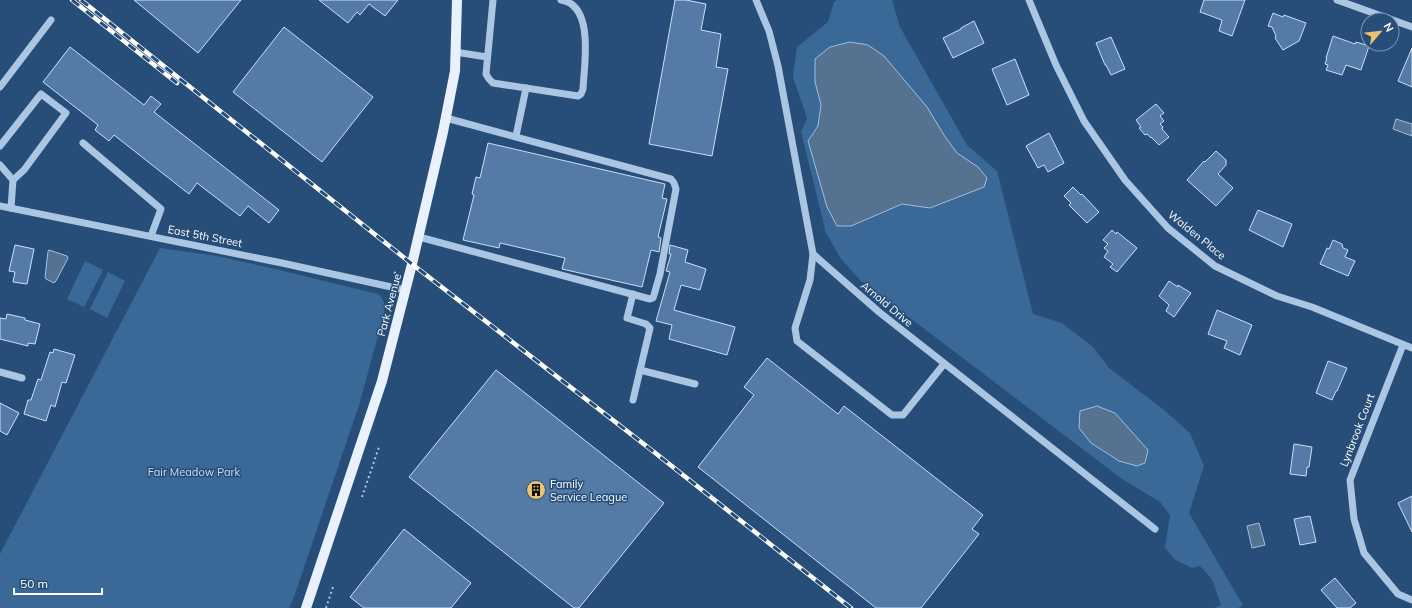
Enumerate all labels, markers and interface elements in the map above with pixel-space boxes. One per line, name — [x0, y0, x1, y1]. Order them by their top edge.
north arrow — [1360, 12, 1400, 52]
text: N — [1381, 20, 1397, 34]
street label: Walden Place — [1165, 207, 1229, 263]
street label: East 5th Street — [167, 222, 243, 250]
street label: Park Avenue — [374, 272, 404, 338]
street label: Arnold Drive — [858, 278, 916, 330]
street label: Lynbrook Court — [1337, 391, 1377, 469]
park label: Fair Meadow Park — [148, 465, 241, 479]
place label: Family Service League — [550, 477, 627, 504]
building icon: Family Service League — [525, 479, 547, 501]
scale bar — [14, 570, 102, 596]
text: 50 m — [20, 576, 48, 591]

